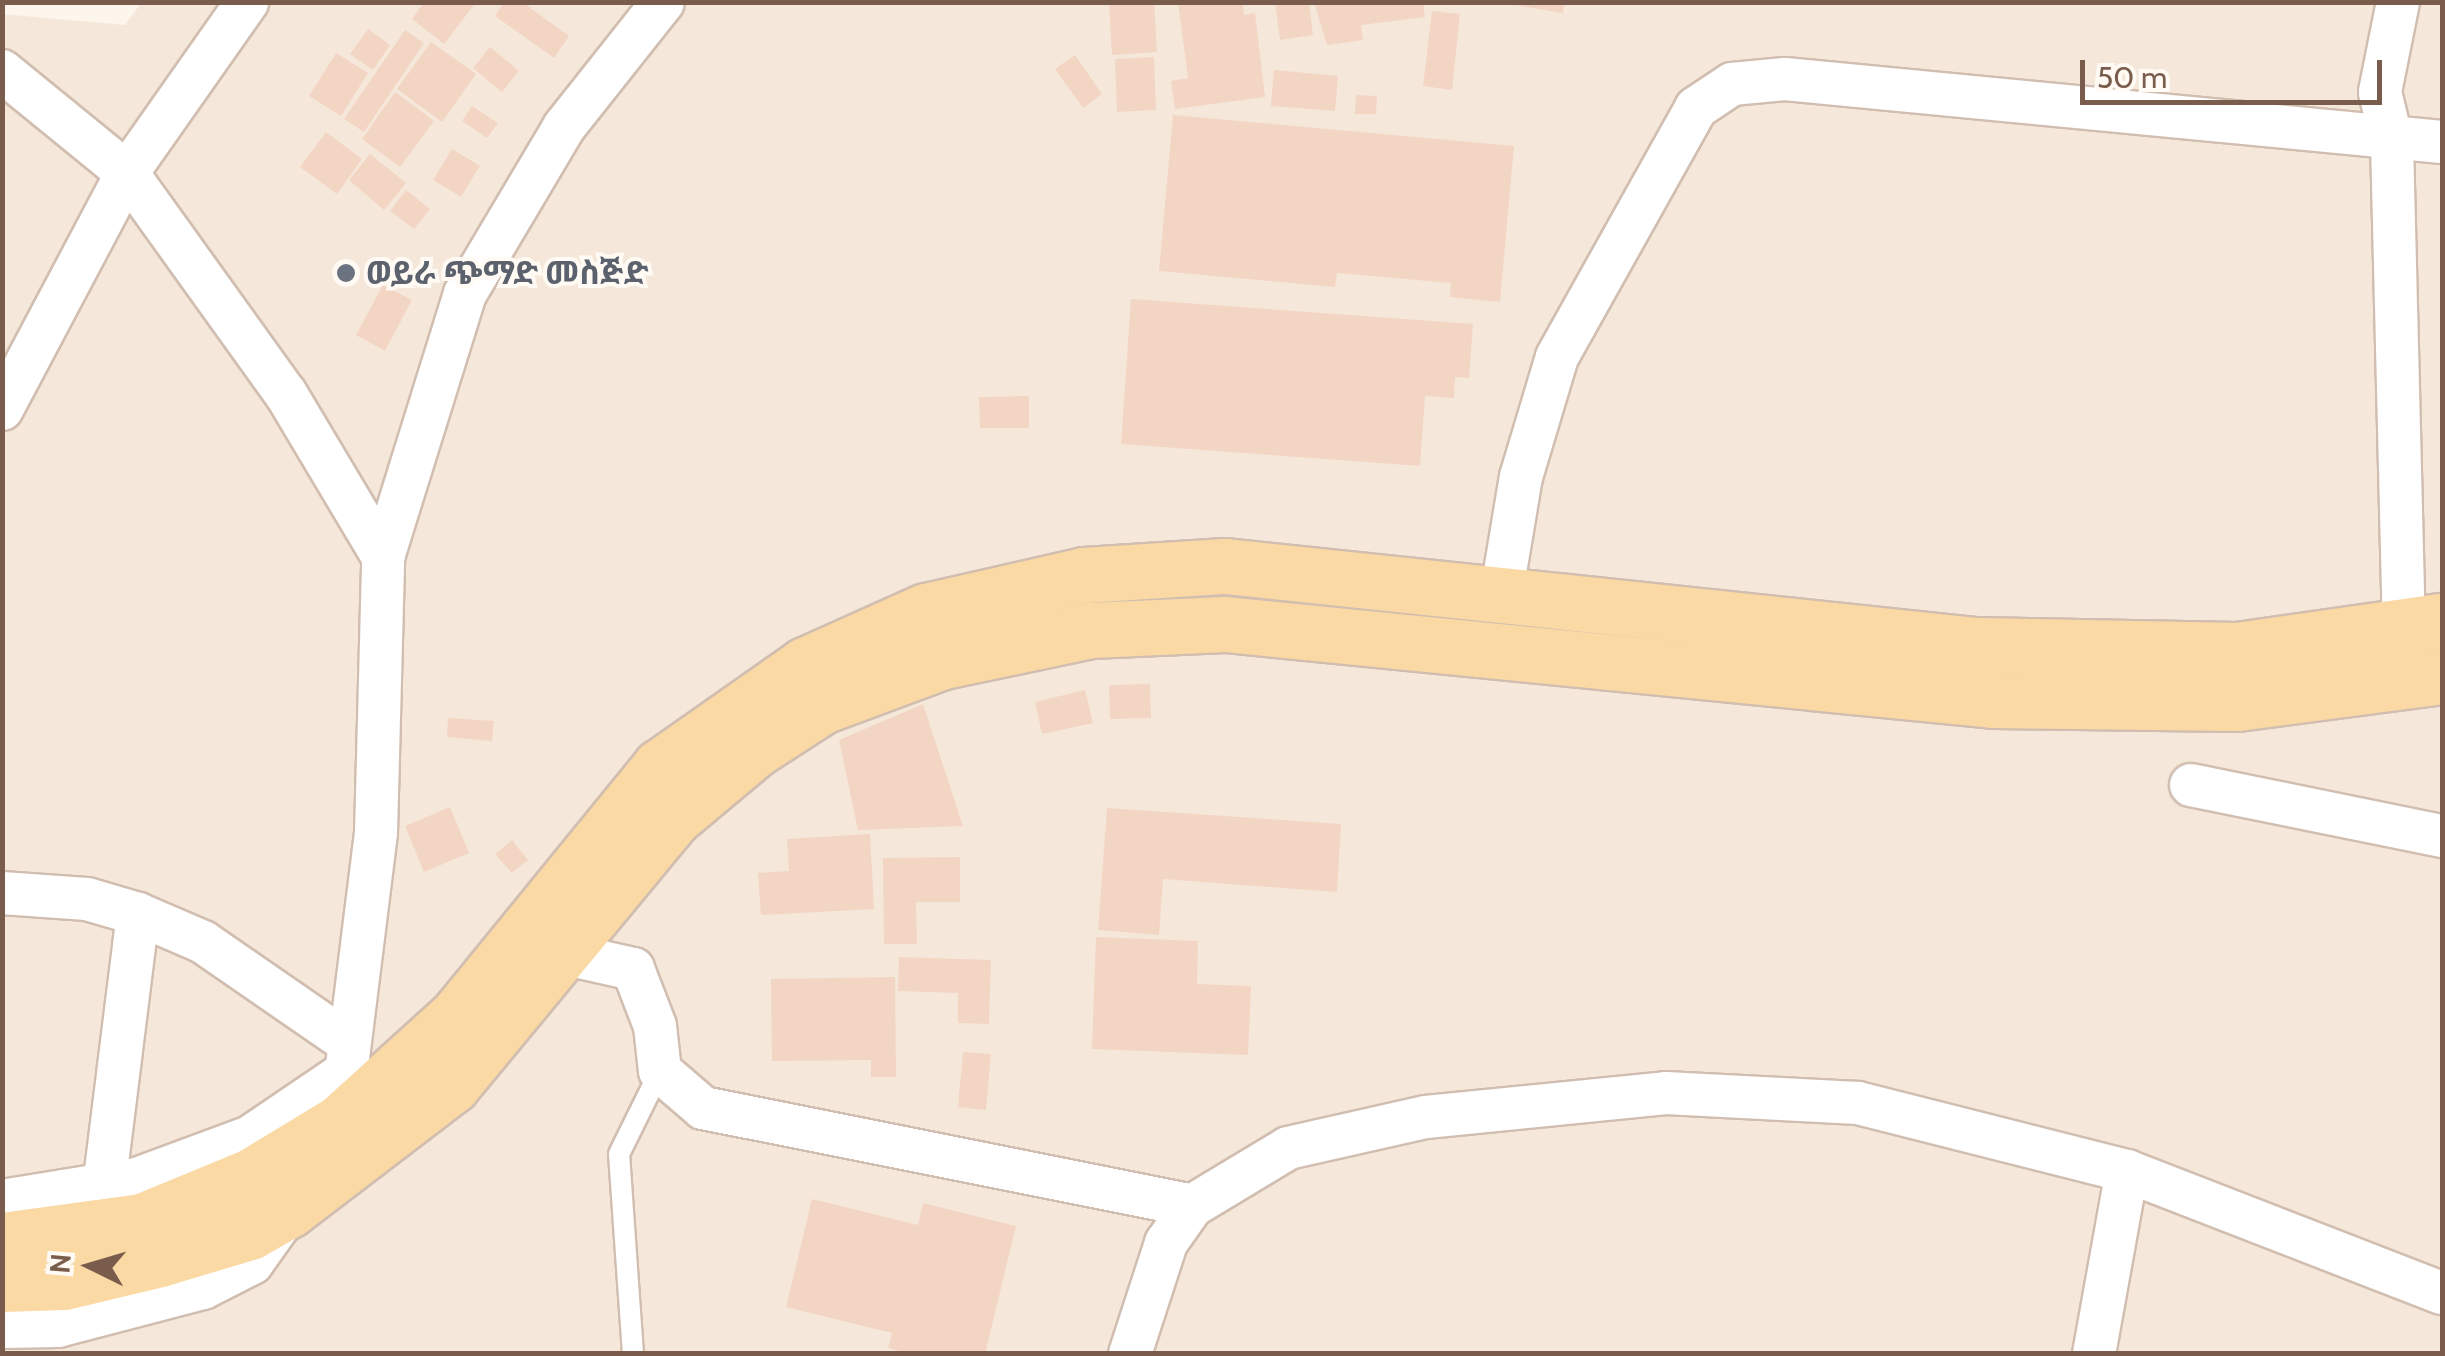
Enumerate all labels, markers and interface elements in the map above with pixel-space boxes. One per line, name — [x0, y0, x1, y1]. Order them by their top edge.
scale bar — [2085, 40, 2388, 102]
text: 50 m — [2097, 59, 2167, 96]
place label: ወይራ ጭማድ መስጅድ — [366, 254, 649, 292]
marker: ወይራ ጭማድ መስጅድ — [335, 262, 357, 284]
north arrow — [40, 1216, 140, 1316]
text: N — [42, 1252, 78, 1275]

